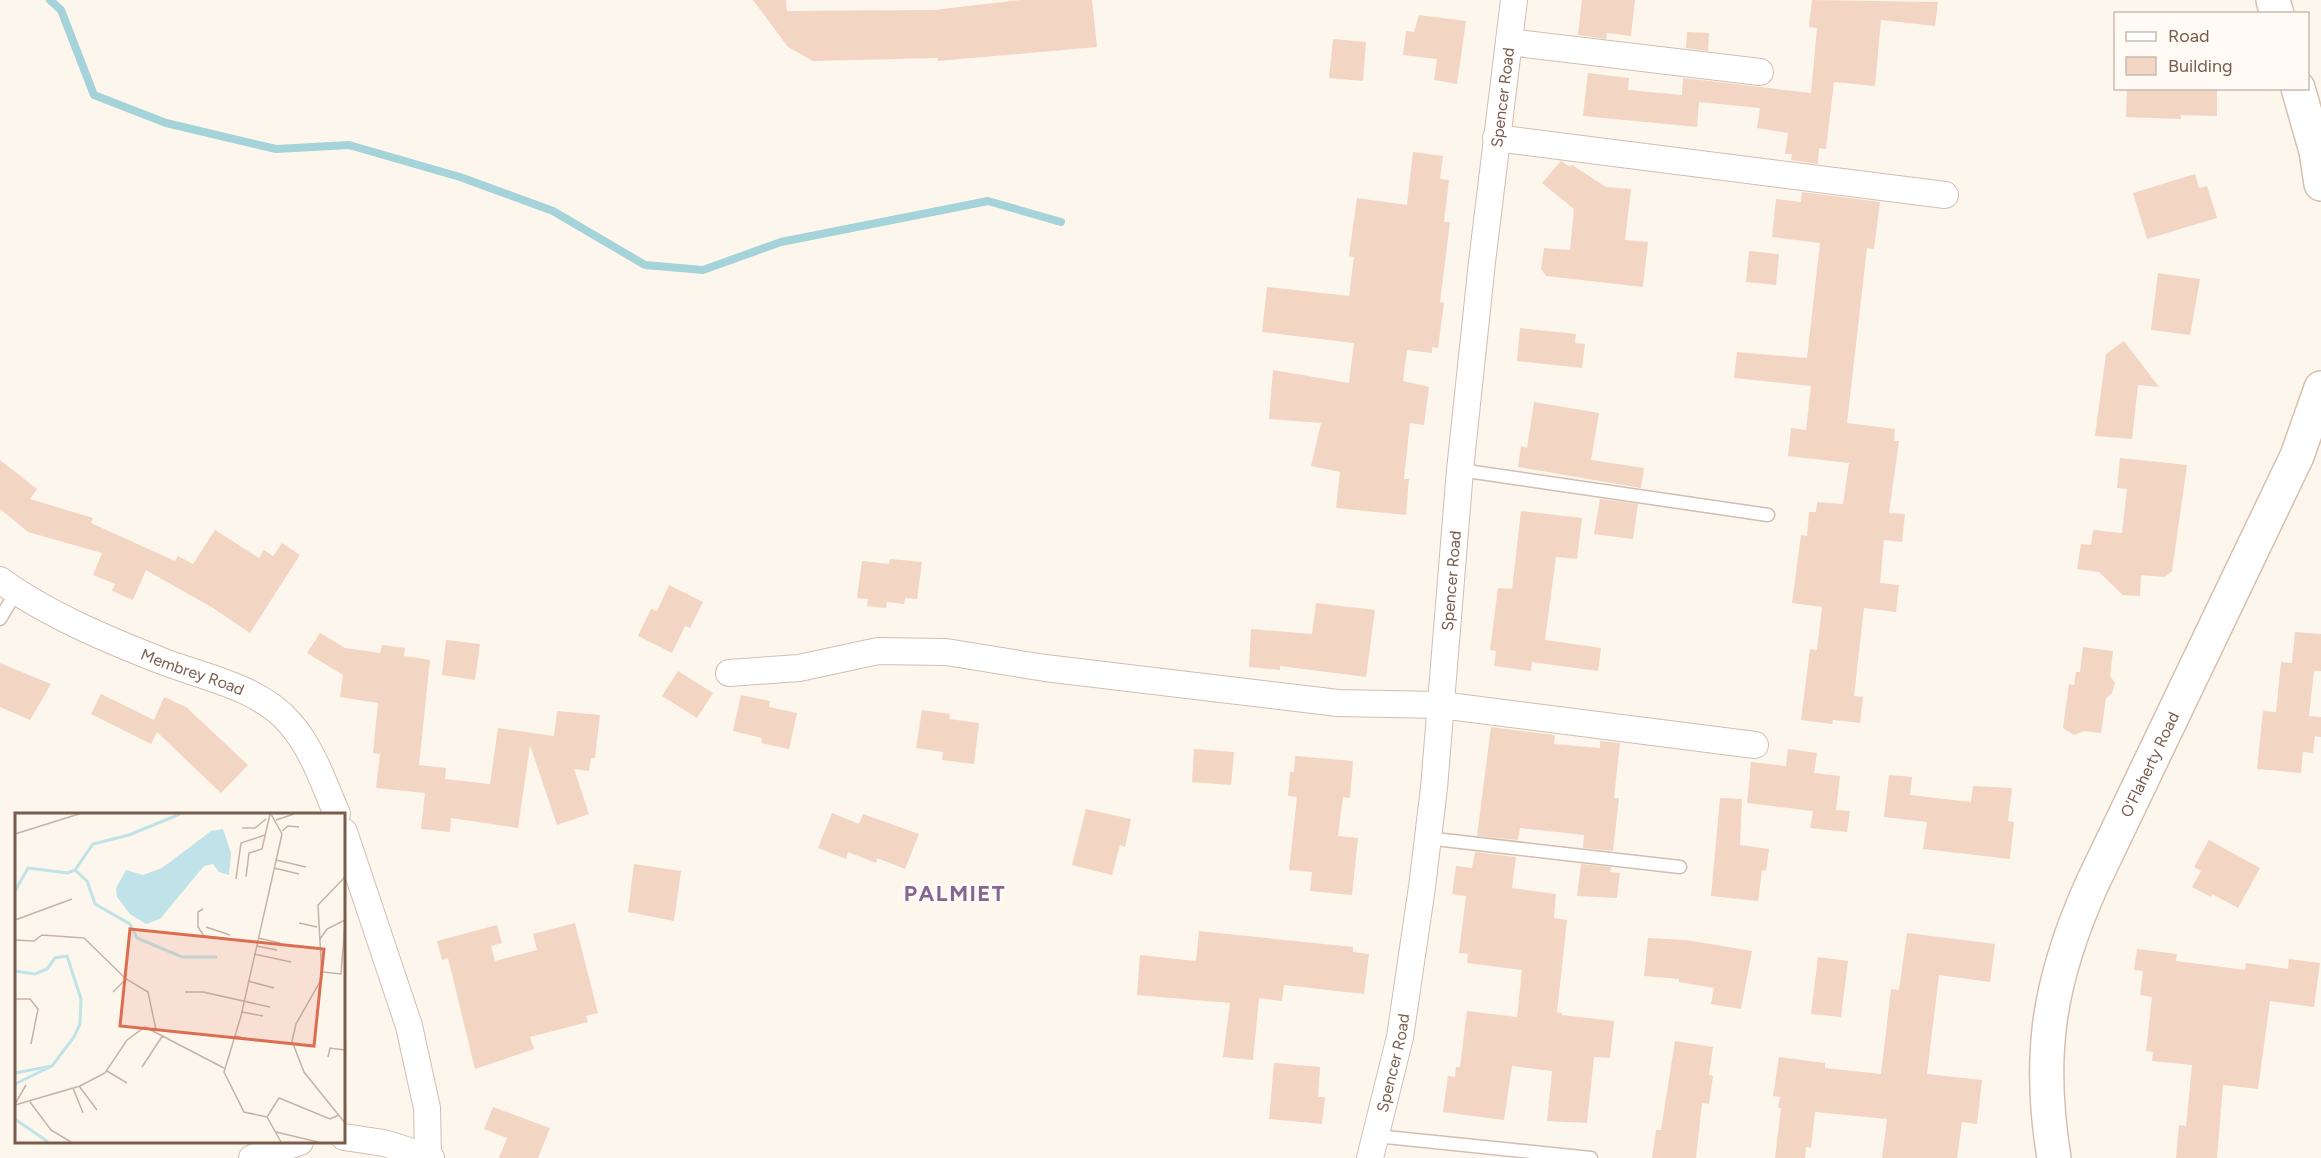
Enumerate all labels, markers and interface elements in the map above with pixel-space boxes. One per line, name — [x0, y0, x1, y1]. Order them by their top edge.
legend — [2114, 12, 2309, 90]
text: Road — [2168, 25, 2209, 47]
street label: Spencer Road — [1487, 46, 1518, 149]
text: Building — [2168, 55, 2233, 77]
street label: Spencer Road — [1437, 530, 1465, 632]
street label: Membrey Road — [138, 644, 247, 699]
street label: O'Flaherty Road — [2116, 709, 2183, 820]
inset map — [15, 813, 345, 1143]
district label: PALMIET — [904, 880, 1006, 907]
street label: Spencer Road — [1372, 1012, 1413, 1114]

